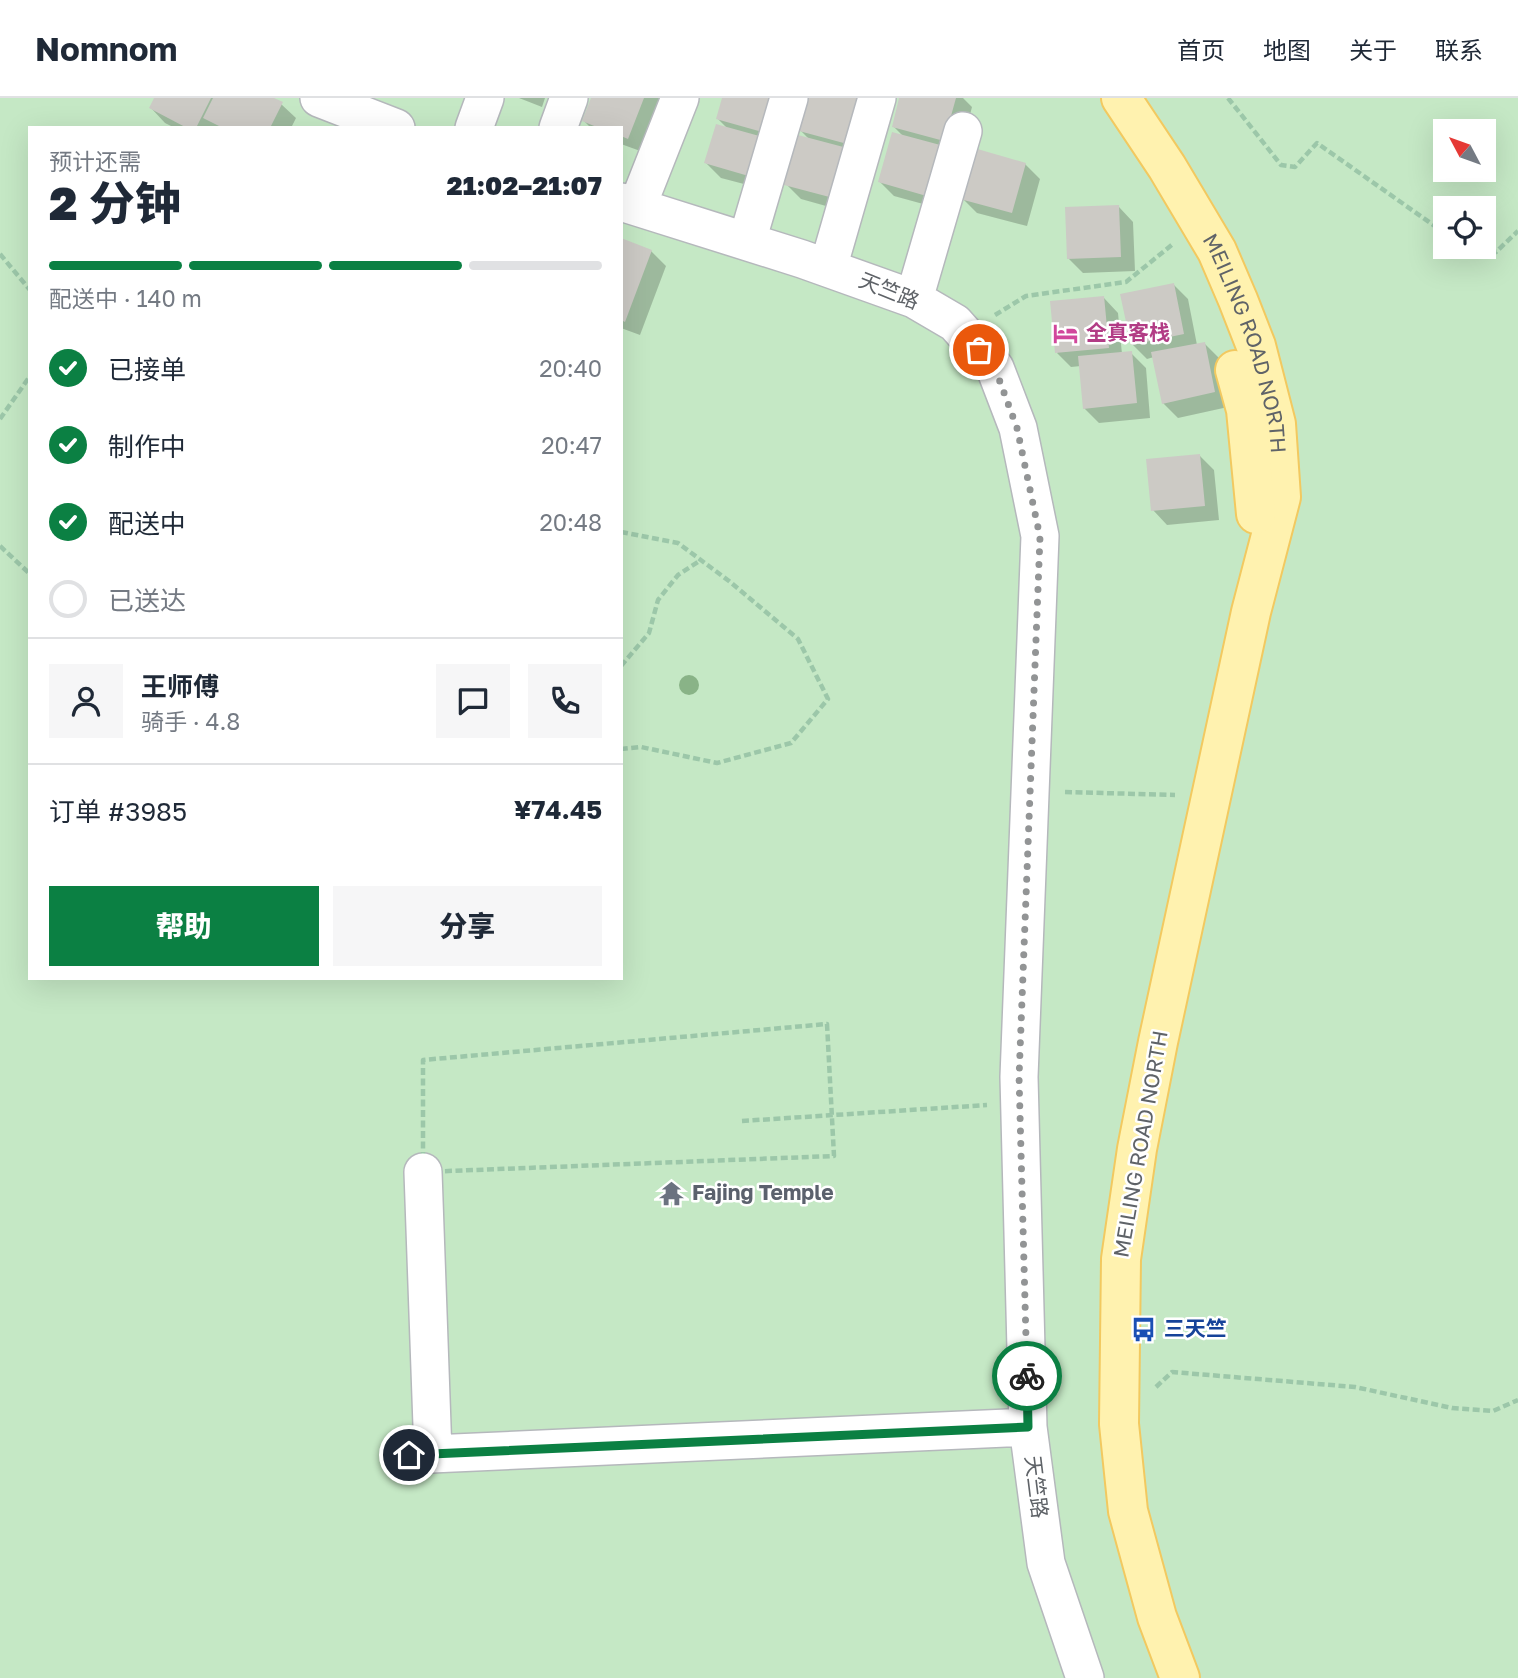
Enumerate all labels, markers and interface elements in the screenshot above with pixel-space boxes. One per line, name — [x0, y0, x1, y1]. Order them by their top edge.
text: Nomnom — [35, 29, 177, 68]
text: 首页 — [1177, 35, 1225, 64]
text: 地图 — [1263, 35, 1311, 64]
text: 关于 — [1349, 35, 1397, 64]
text: 联系 — [1435, 35, 1483, 64]
north arrow — [1433, 119, 1496, 182]
map controls — [1433, 119, 1496, 259]
text: 预计还需 — [49, 147, 141, 175]
text: 21:02–21:07 — [447, 170, 602, 201]
text: 2 分钟 — [49, 175, 181, 230]
button: locate — [1433, 196, 1496, 259]
street label: MEILING ROAD NORTH — [1198, 229, 1292, 454]
street label: 天竺路 — [855, 266, 923, 314]
text: 配送中 · 140 m — [49, 284, 202, 312]
hotel icon: 全真客栈 — [1052, 319, 1080, 347]
place label: 全真客栈 — [1086, 319, 1170, 345]
pin — [949, 320, 1009, 380]
icon: bag — [960, 331, 998, 369]
icon: check — [49, 349, 87, 387]
text: 已接单 — [108, 354, 186, 385]
text: 20:40 — [539, 354, 602, 382]
icon: check — [49, 426, 87, 464]
text: 制作中 — [108, 431, 186, 462]
text: 20:47 — [541, 431, 602, 459]
icon: check — [49, 503, 87, 541]
text: 配送中 — [108, 508, 186, 539]
text: 20:48 — [539, 508, 602, 536]
text: 已送达 — [108, 585, 186, 616]
button: person — [49, 664, 123, 738]
button: chat — [436, 664, 510, 738]
button: phone — [528, 664, 602, 738]
text: 王师傅 — [141, 671, 219, 702]
text: 骑手 · 4.8 — [141, 707, 240, 735]
text: ¥74.45 — [514, 794, 602, 825]
text: 订单 #3985 — [49, 796, 187, 827]
button: 帮助 — [49, 886, 319, 966]
button: 分享 — [333, 886, 602, 966]
street label: MEILING ROAD NORTH — [1107, 1028, 1173, 1259]
temple icon: Fajing Temple — [658, 1179, 686, 1207]
place label: Fajing Temple — [692, 1179, 834, 1205]
bus stop icon: 三天竺 — [1130, 1315, 1158, 1343]
place label: 三天竺 — [1164, 1315, 1227, 1341]
courier — [992, 1341, 1062, 1411]
icon: bike — [1008, 1357, 1046, 1395]
pin — [379, 1425, 439, 1485]
icon: home — [390, 1436, 428, 1474]
street label: 天竺路 — [1020, 1454, 1054, 1520]

